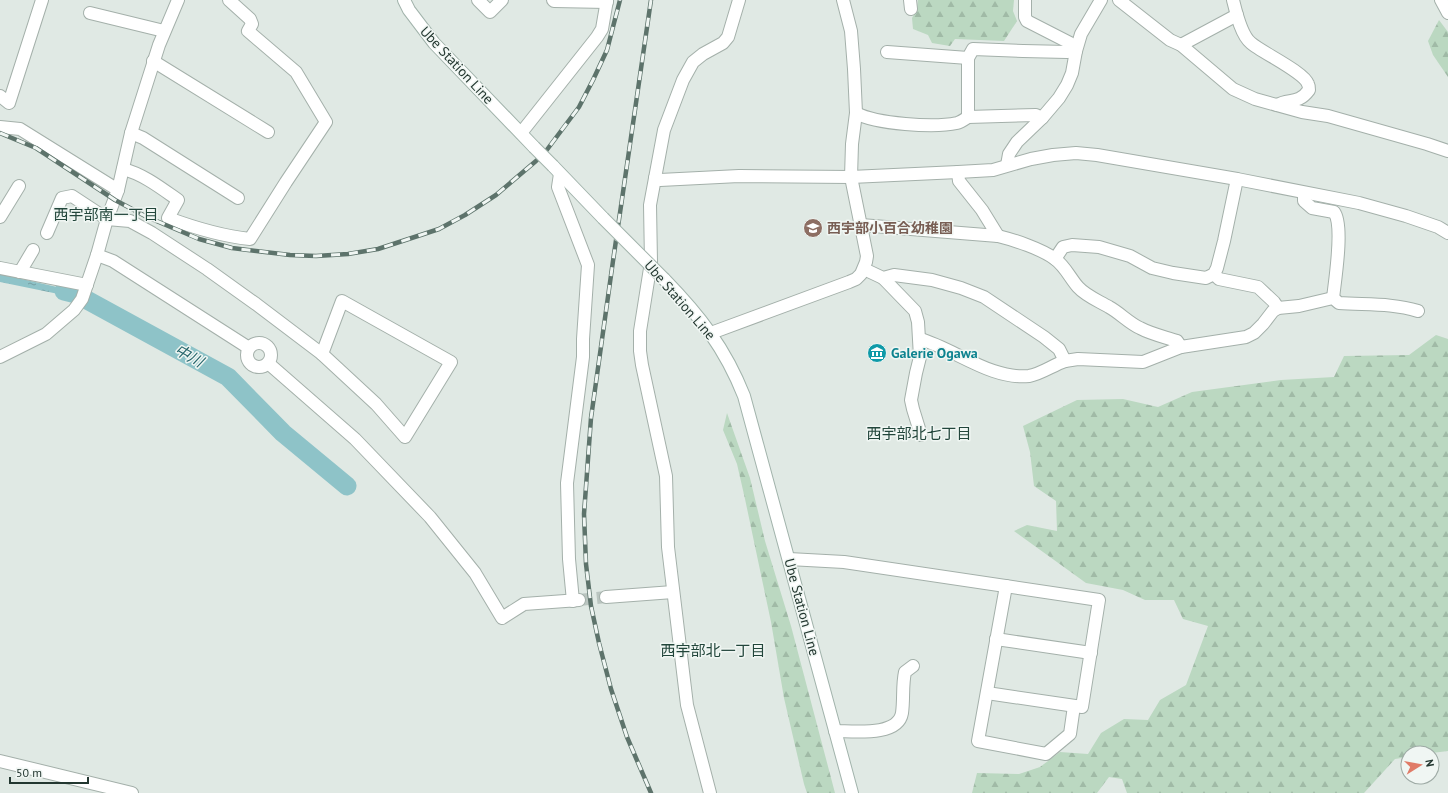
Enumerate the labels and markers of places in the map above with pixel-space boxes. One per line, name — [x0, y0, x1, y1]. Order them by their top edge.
school or university icon: 西宇部小百合幼稚園 — [802, 217, 824, 239]
place label: 西宇部小百合幼稚園 — [827, 219, 953, 237]
museum icon: Galerie Ogawa — [866, 342, 888, 364]
place label: Galerie Ogawa — [891, 344, 978, 362]

